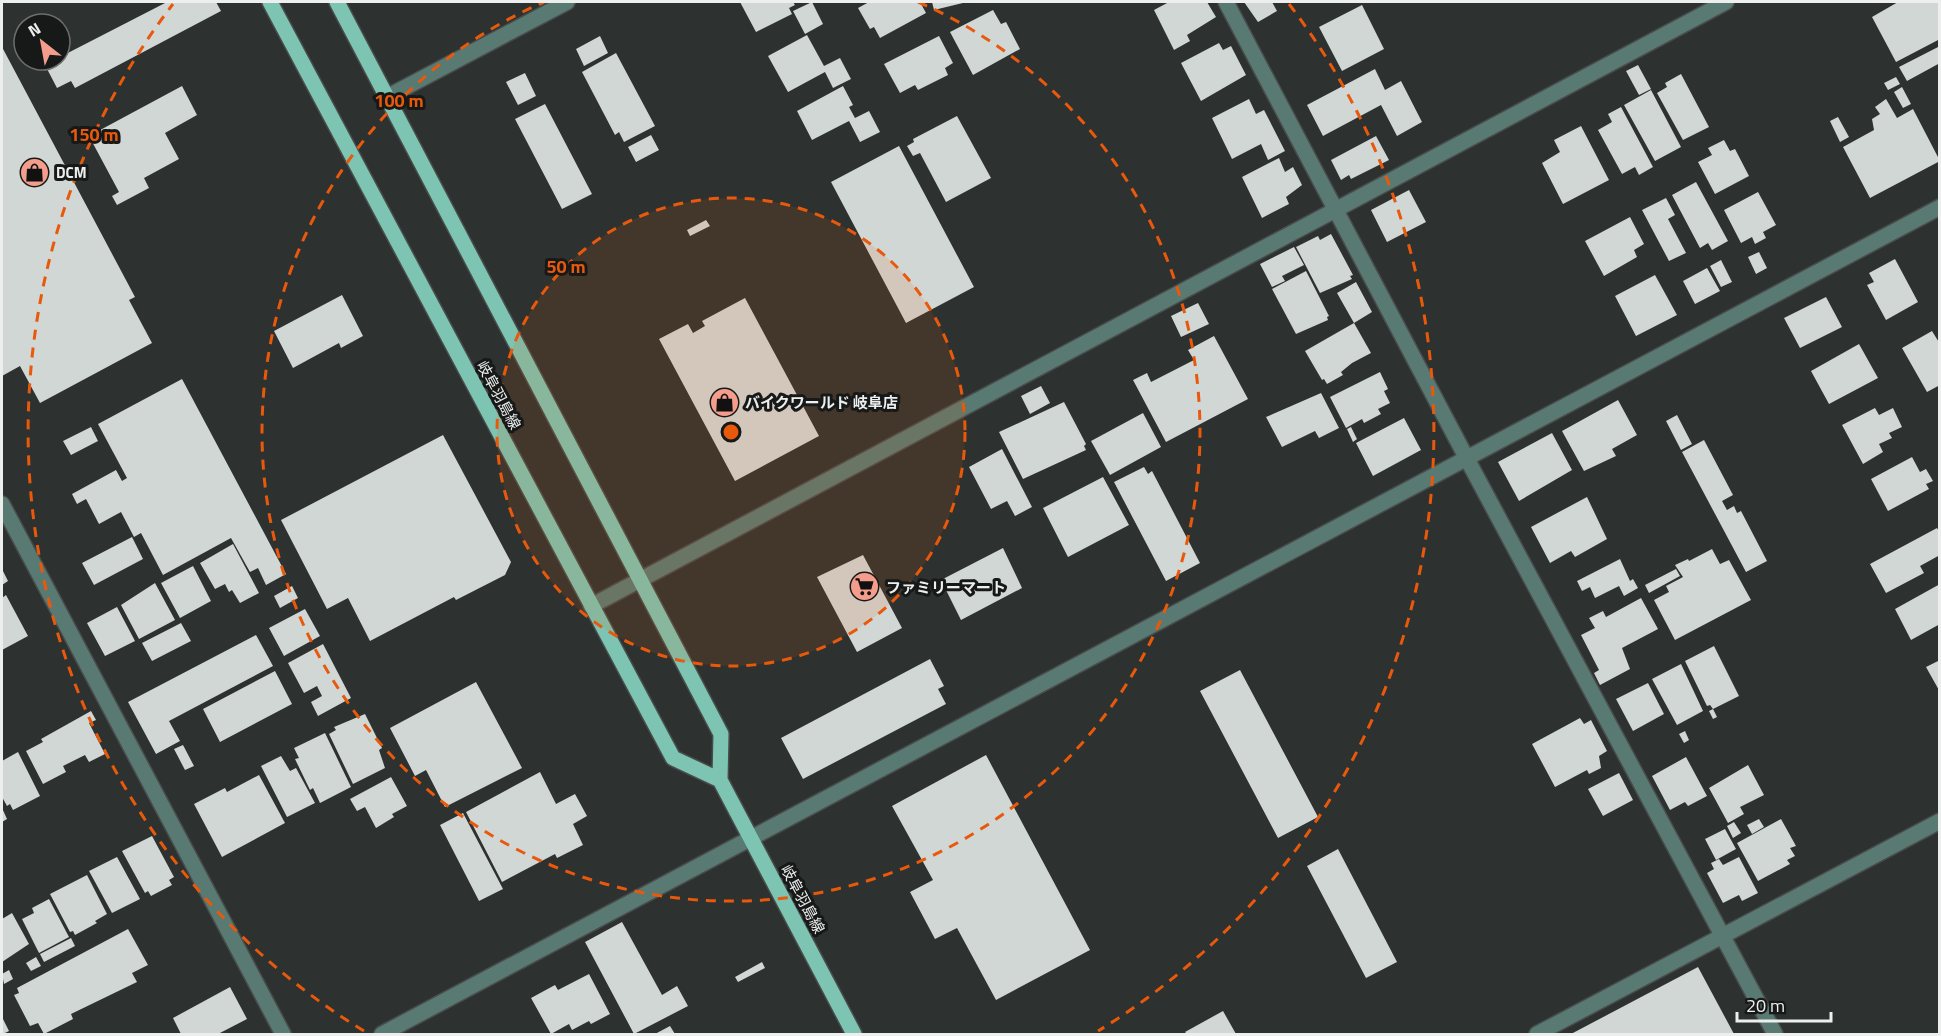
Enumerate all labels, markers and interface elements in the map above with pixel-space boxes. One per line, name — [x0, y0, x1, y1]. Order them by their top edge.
north arrow — [12, 12, 72, 72]
text: N — [23, 16, 45, 42]
text: 100 m — [374, 87, 424, 114]
text: 150 m — [69, 121, 119, 148]
shop icon: DCM — [19, 156, 51, 188]
place label: DCM — [56, 161, 87, 184]
text: 50 m — [546, 253, 586, 280]
street label: 岐阜羽島線 — [471, 356, 527, 434]
shop icon: バイクワールド 岐阜店 — [708, 386, 740, 418]
place label: バイクワールド 岐阜店 — [745, 391, 898, 414]
centre of rings — [721, 422, 741, 442]
supermarket icon: ファミリーマート — [849, 571, 881, 603]
place label: ファミリーマート — [886, 576, 1006, 599]
street label: 岐阜羽島線 — [775, 860, 831, 938]
scale bar — [1737, 985, 1832, 1023]
text: 20 m — [1746, 992, 1785, 1019]

